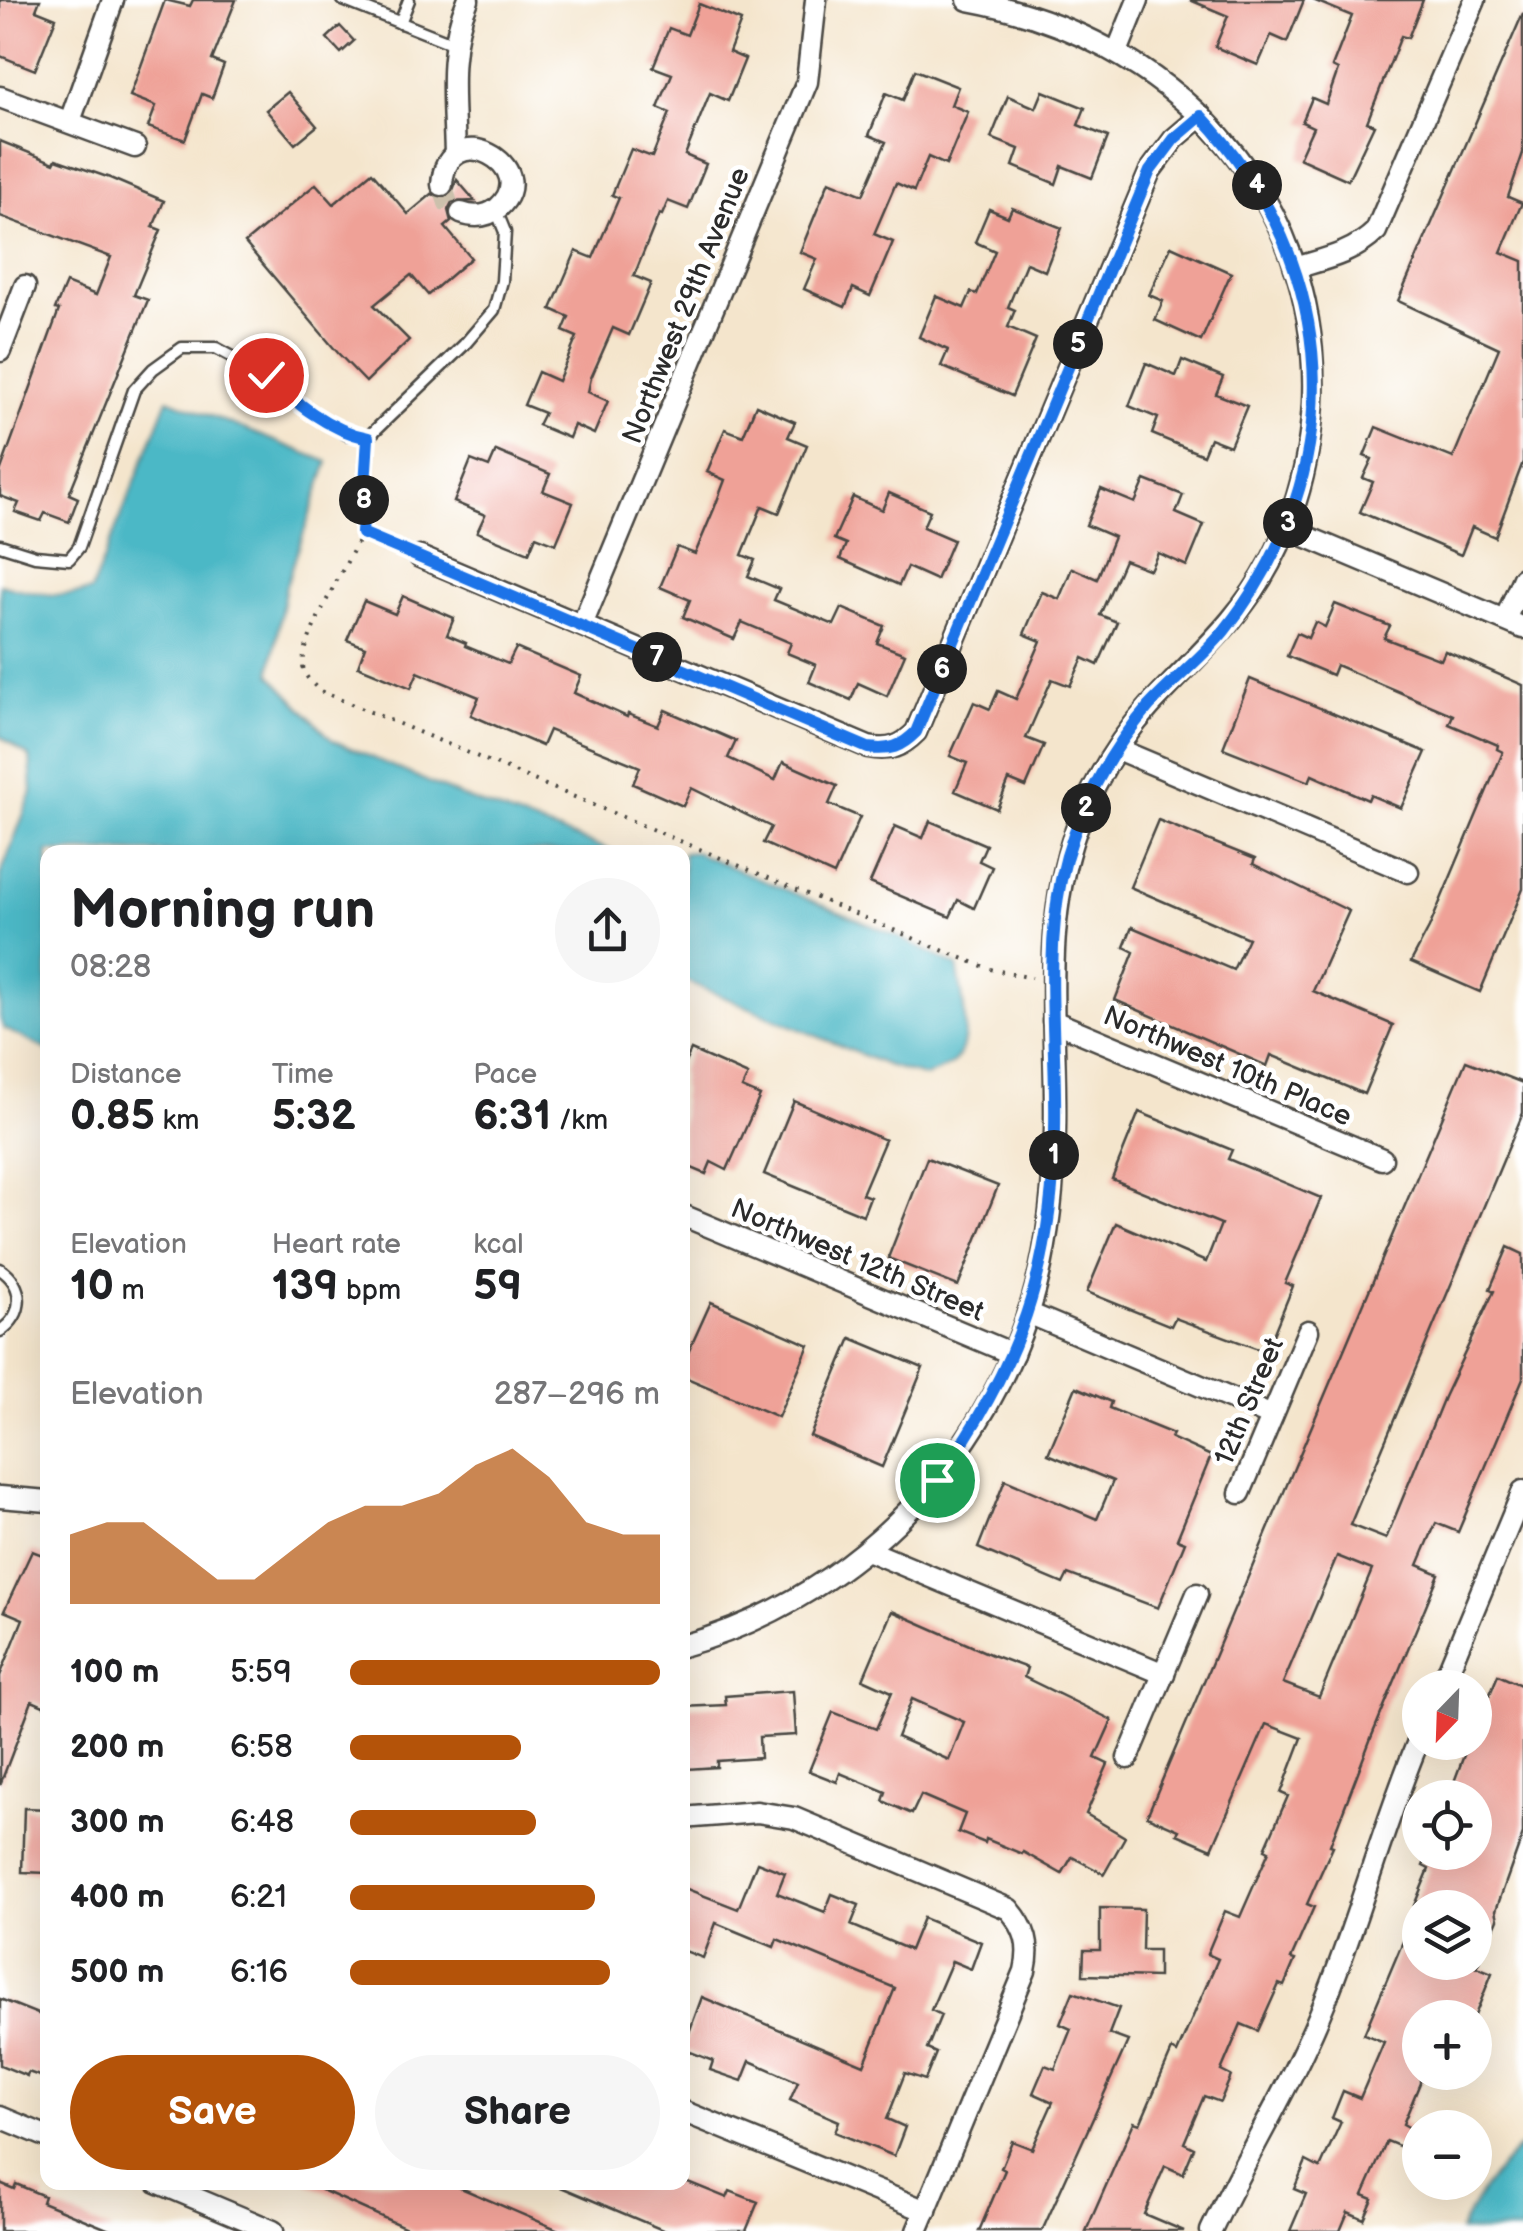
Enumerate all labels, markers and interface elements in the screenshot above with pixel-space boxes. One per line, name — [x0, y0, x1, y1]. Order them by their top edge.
pin: 4 — [1232, 160, 1282, 210]
street label: Northwest 29th Avenue — [616, 163, 757, 448]
text: 4 — [1249, 168, 1265, 201]
pin: 5 — [1053, 319, 1103, 369]
text: 5 — [1070, 327, 1086, 360]
pin — [224, 333, 309, 418]
icon: check — [239, 348, 294, 403]
pin: 8 — [339, 475, 389, 525]
text: 8 — [356, 483, 372, 516]
pin: 3 — [1263, 498, 1313, 548]
text: 3 — [1280, 506, 1296, 539]
pin: 7 — [632, 632, 682, 682]
text: 7 — [649, 640, 665, 673]
pin: 6 — [917, 644, 967, 694]
text: 6 — [934, 652, 950, 685]
pin: 2 — [1061, 783, 1111, 833]
text: 2 — [1078, 791, 1094, 824]
text: Morning run — [70, 877, 375, 944]
button: share — [555, 878, 660, 983]
text: 08:28 — [70, 948, 151, 987]
street label: Northwest 10th Place — [1098, 999, 1356, 1134]
text: Distance — [70, 1058, 182, 1091]
text: Time — [272, 1058, 334, 1091]
text: Pace — [473, 1058, 537, 1091]
text: 0.85 — [70, 1091, 155, 1142]
text: 5:32 — [272, 1091, 356, 1142]
text: 6:31 — [473, 1091, 551, 1142]
text: km — [155, 1104, 199, 1137]
text: /km — [551, 1104, 608, 1137]
pin: 1 — [1029, 1130, 1079, 1180]
text: 1 — [1048, 1138, 1060, 1171]
street label: Northwest 12th Street — [726, 1192, 989, 1329]
text: Elevation — [70, 1228, 187, 1261]
text: Heart rate — [272, 1228, 401, 1261]
text: kcal — [473, 1228, 524, 1261]
text: 10 — [70, 1261, 114, 1312]
text: 139 — [272, 1261, 338, 1312]
text: 59 — [473, 1261, 522, 1312]
text: m — [114, 1274, 145, 1307]
text: bpm — [338, 1274, 401, 1307]
street label: 12th Street — [1208, 1332, 1291, 1470]
text: Elevation — [70, 1375, 203, 1414]
text: 287–296 m — [494, 1375, 660, 1414]
pin — [895, 1438, 980, 1523]
icon: arrive — [910, 1453, 965, 1508]
text: 100 m — [70, 1653, 159, 1692]
text: 5:59 — [230, 1653, 292, 1692]
north arrow — [1402, 1670, 1492, 1760]
map controls — [1402, 1670, 1492, 2200]
text: 200 m — [70, 1728, 164, 1767]
text: 6:58 — [230, 1728, 293, 1767]
button: locate — [1402, 1780, 1492, 1870]
text: 300 m — [70, 1803, 165, 1842]
text: 6:48 — [230, 1803, 294, 1842]
text: 400 m — [70, 1878, 165, 1917]
text: 6:21 — [230, 1878, 287, 1917]
button: layers — [1402, 1890, 1492, 1980]
text: 500 m — [70, 1953, 164, 1992]
text: 6:16 — [230, 1953, 288, 1992]
button: + — [1402, 2000, 1492, 2090]
button: Save — [70, 2055, 355, 2170]
button: Share — [375, 2055, 660, 2170]
button: − — [1402, 2110, 1492, 2200]

